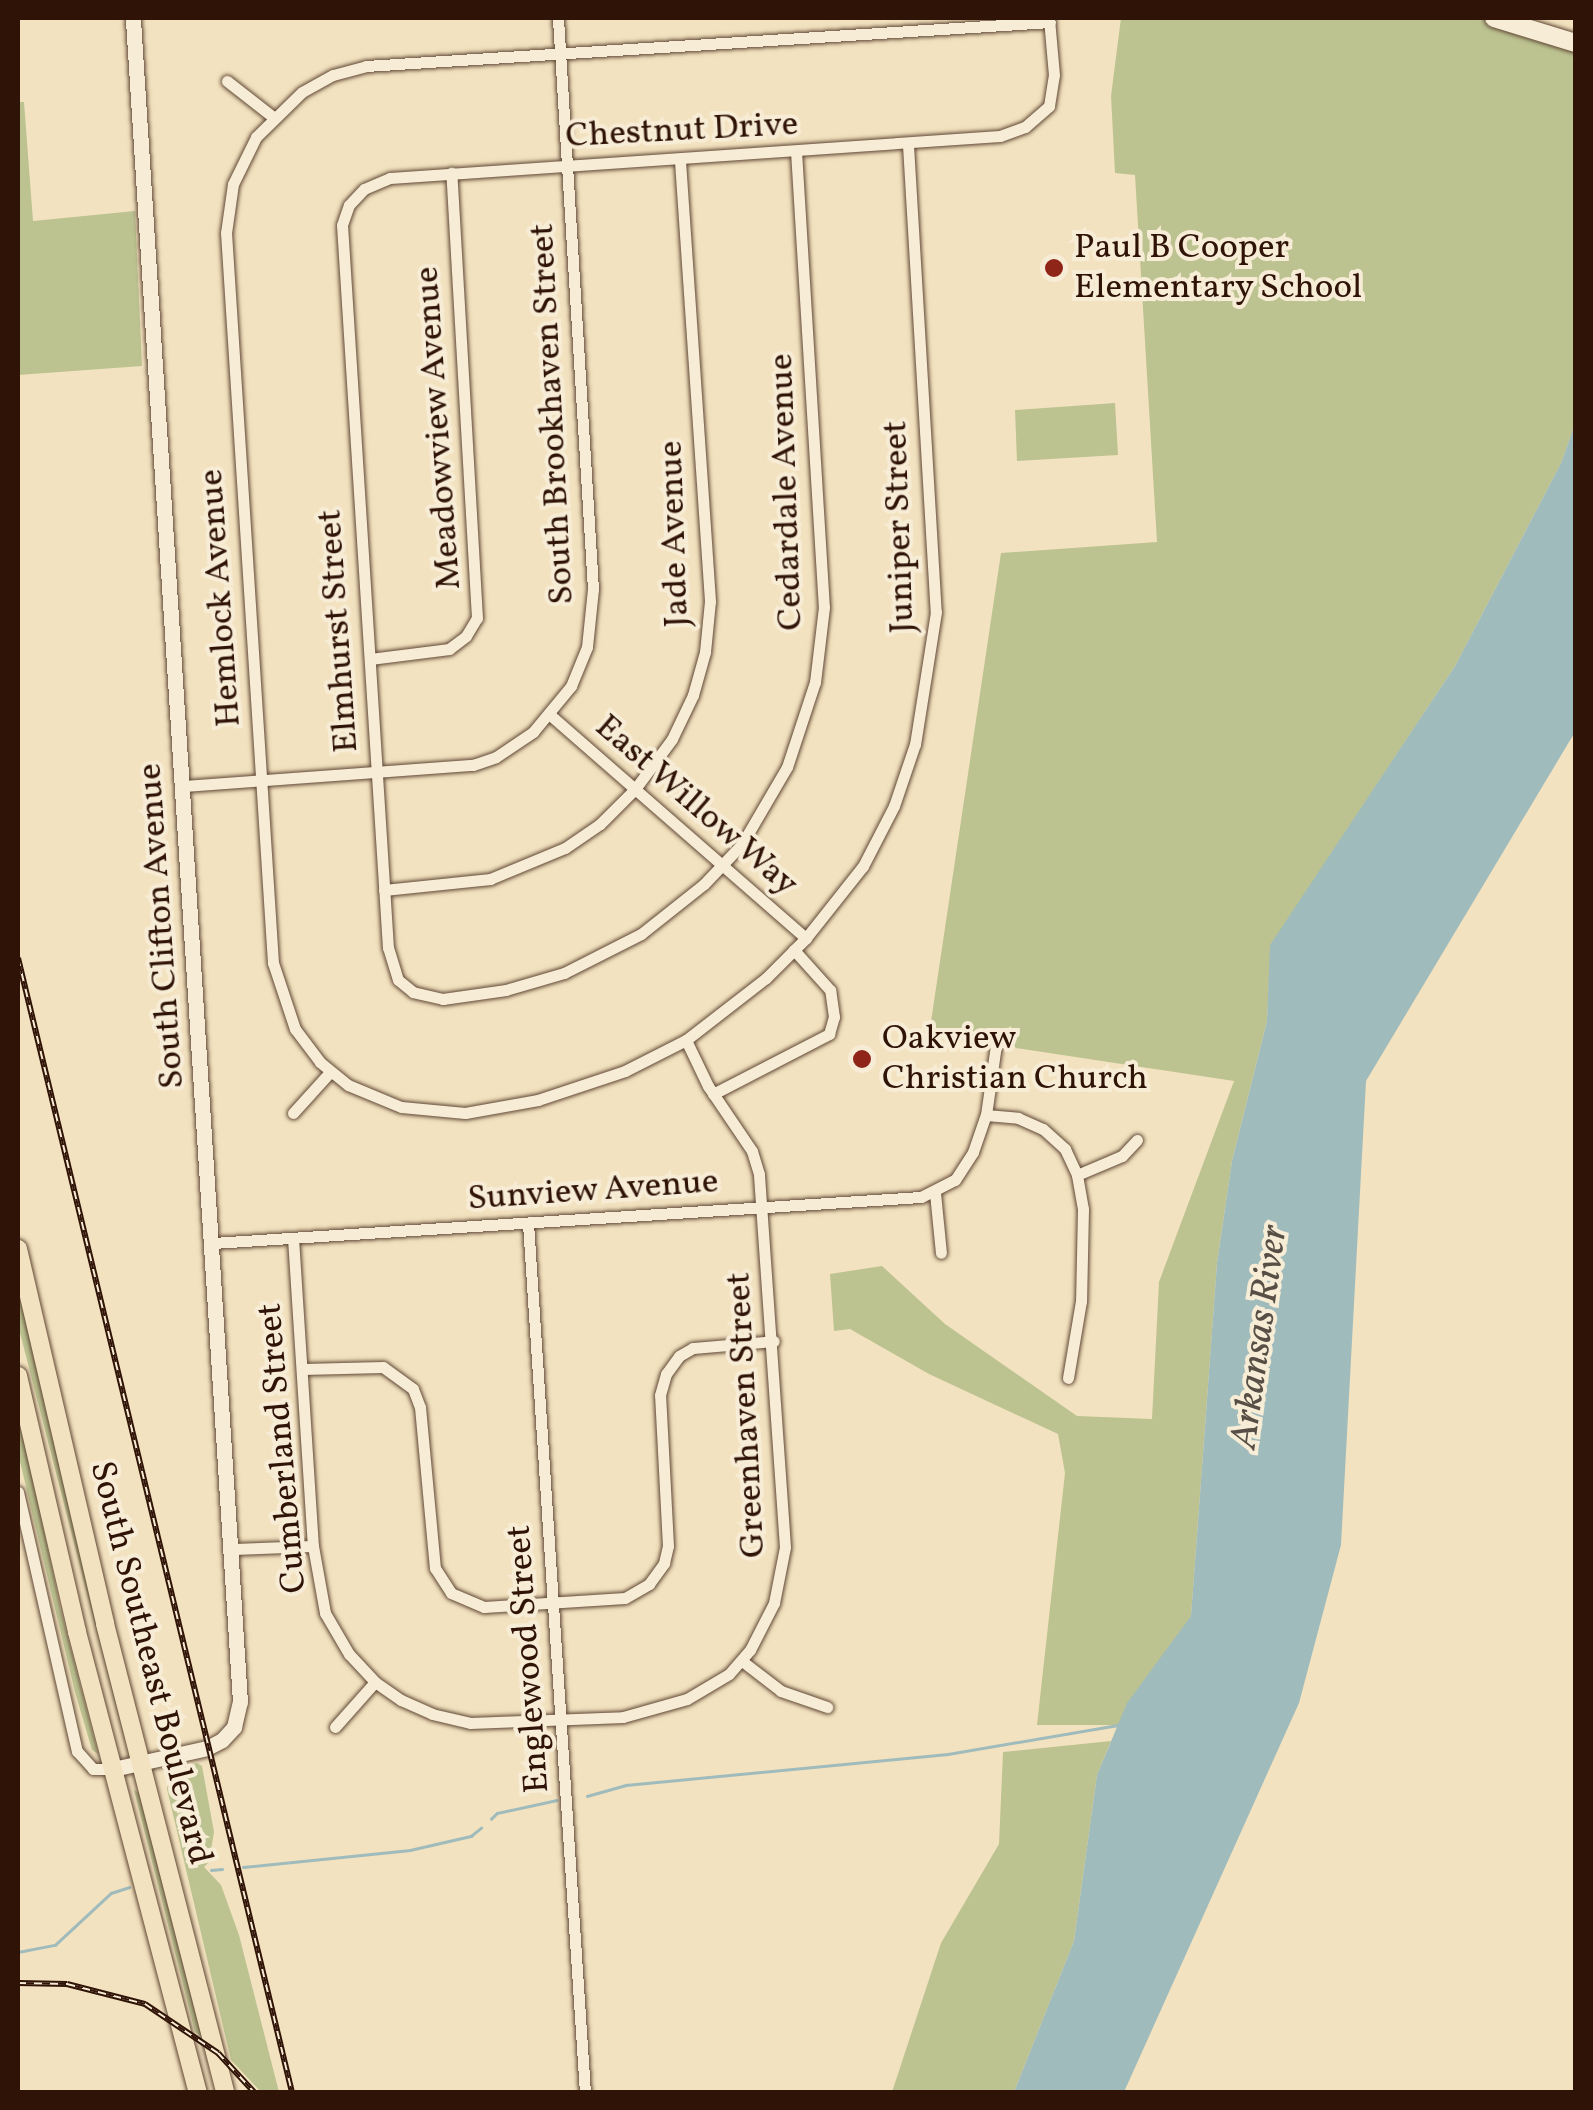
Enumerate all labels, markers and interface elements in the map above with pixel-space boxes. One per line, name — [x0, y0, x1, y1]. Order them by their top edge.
street label: Chestnut Drive — [565, 104, 799, 158]
street label: South Brookhaven Street — [522, 222, 584, 606]
place label: Paul B Cooper Elementary School — [1074, 227, 1363, 309]
marker: Paul B Cooper Elementary School — [1043, 257, 1065, 279]
street label: Meadowview Avenue — [407, 265, 471, 591]
street label: Cedardale Avenue — [761, 353, 813, 631]
street label: Juniper Street — [875, 420, 925, 634]
street label: Jade Avenue — [651, 440, 699, 628]
street label: Hemlock Avenue — [191, 468, 251, 728]
street label: Elmhurst Street — [310, 508, 368, 754]
street label: East Willow Way — [585, 705, 807, 907]
street label: South Clifton Avenue — [130, 762, 194, 1090]
place label: Oakview Christian Church — [882, 1018, 1148, 1100]
marker: Oakview Christian Church — [851, 1048, 873, 1070]
street label: Sunview Avenue — [466, 1161, 720, 1221]
water label: Arkansas River — [1223, 1222, 1299, 1452]
street label: Greenhaven Street — [719, 1271, 775, 1559]
street label: Cumberland Street — [249, 1301, 317, 1595]
street label: South Southeast Boulevard — [80, 1457, 220, 1869]
street label: Englewood Street — [499, 1523, 559, 1795]

